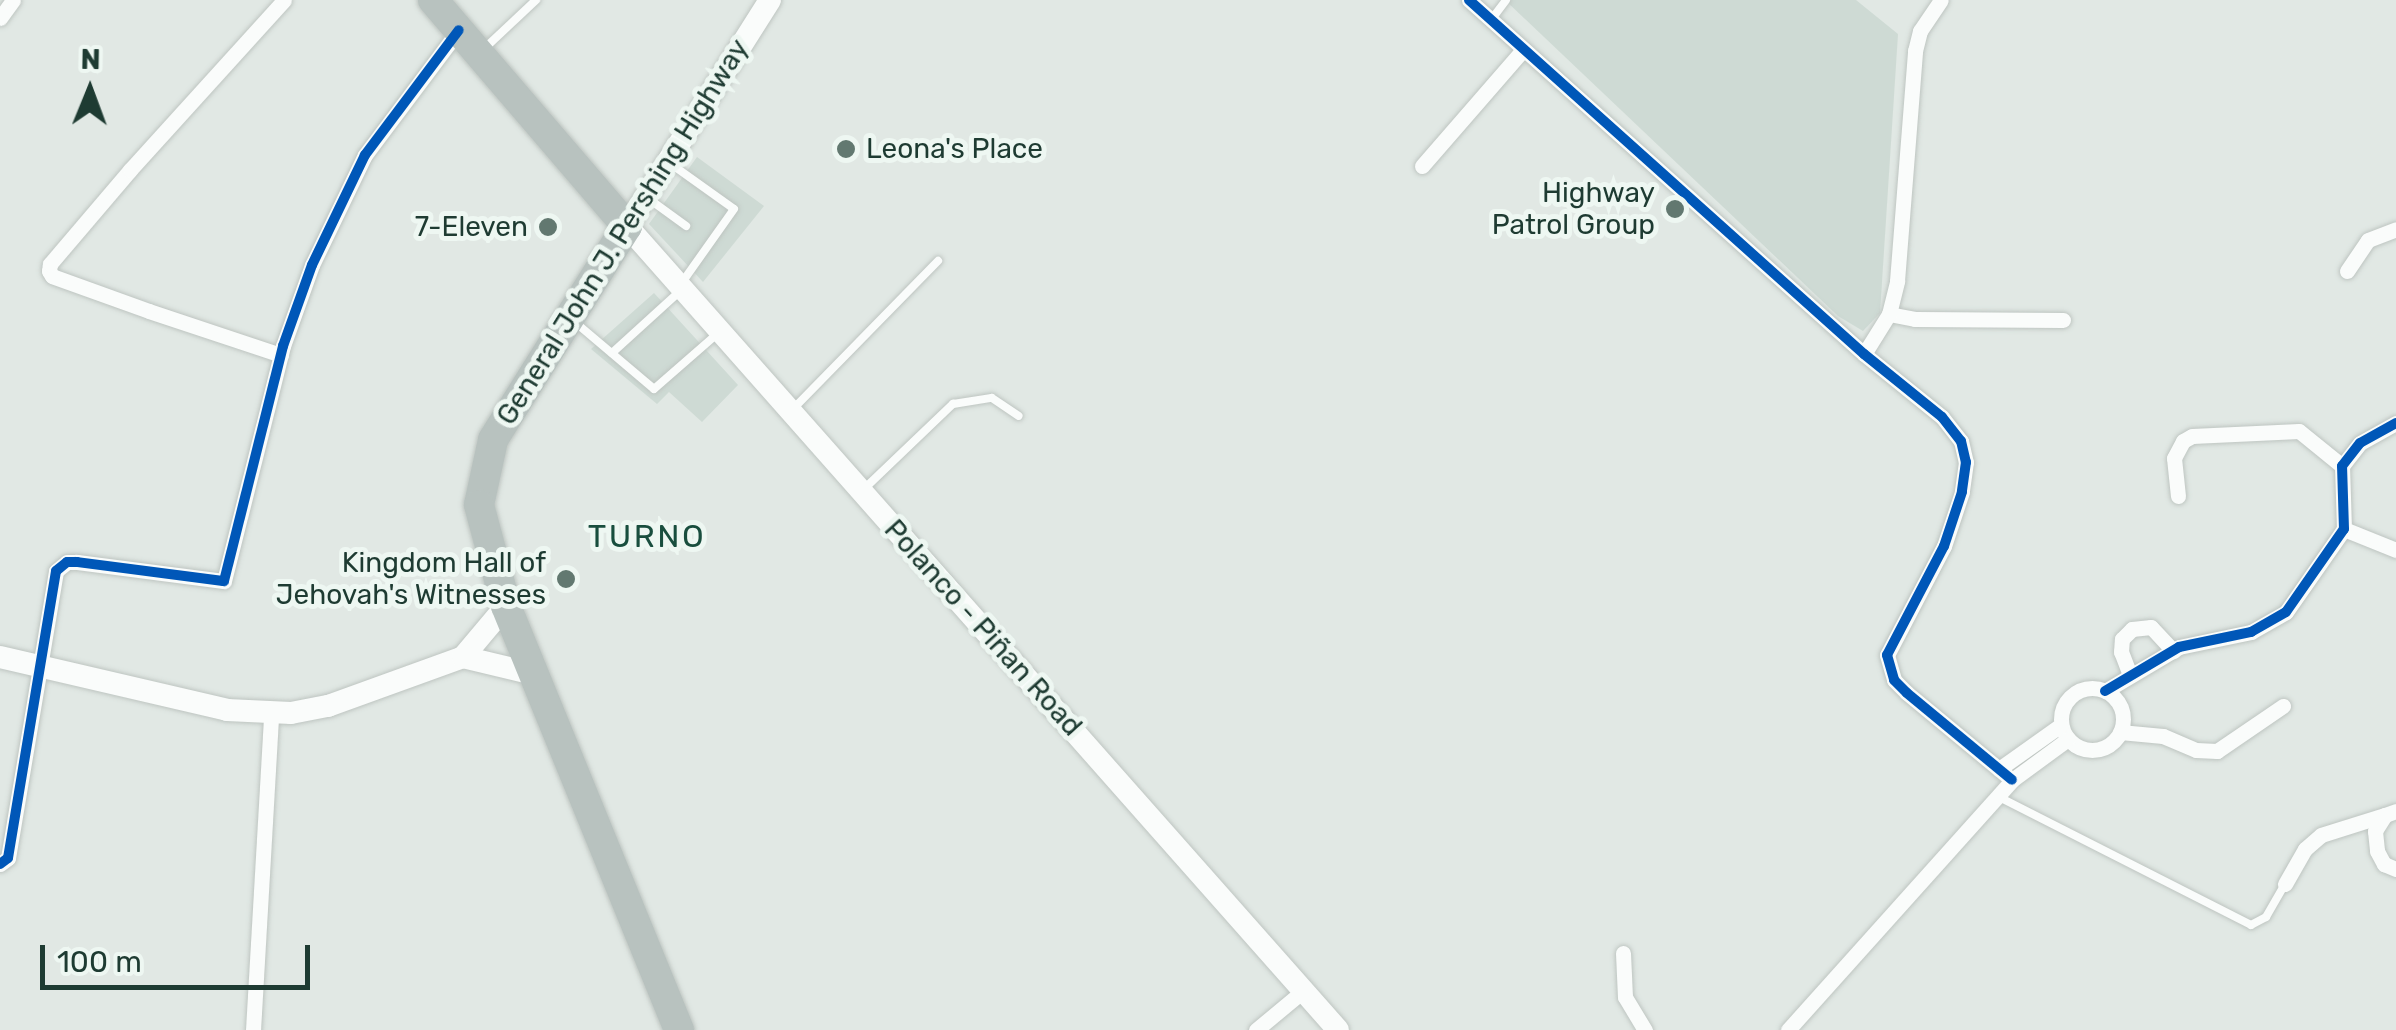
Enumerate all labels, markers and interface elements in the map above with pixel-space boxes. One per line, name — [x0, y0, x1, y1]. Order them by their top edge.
street label: General John J. Pershing Highway — [490, 33, 756, 431]
north arrow — [40, 40, 140, 140]
text: N — [80, 43, 101, 76]
place label: Leona's Place — [866, 132, 1043, 166]
marker: Leona's Place — [835, 138, 857, 160]
place label: Highway Patrol Group — [1492, 176, 1655, 242]
marker: Highway Patrol Group — [1664, 198, 1686, 220]
place label: 7-Eleven — [415, 210, 528, 244]
marker: 7-Eleven — [537, 216, 559, 238]
street label: Polanco - Piñan Road — [877, 513, 1089, 743]
district label: TURNO — [588, 517, 706, 555]
place label: Kingdom Hall of Jehovah's Witnesses — [275, 546, 546, 612]
marker: Kingdom Hall of Jehovah's Witnesses — [555, 568, 577, 590]
scale bar — [45, 925, 315, 987]
text: 100 m — [57, 944, 142, 980]

